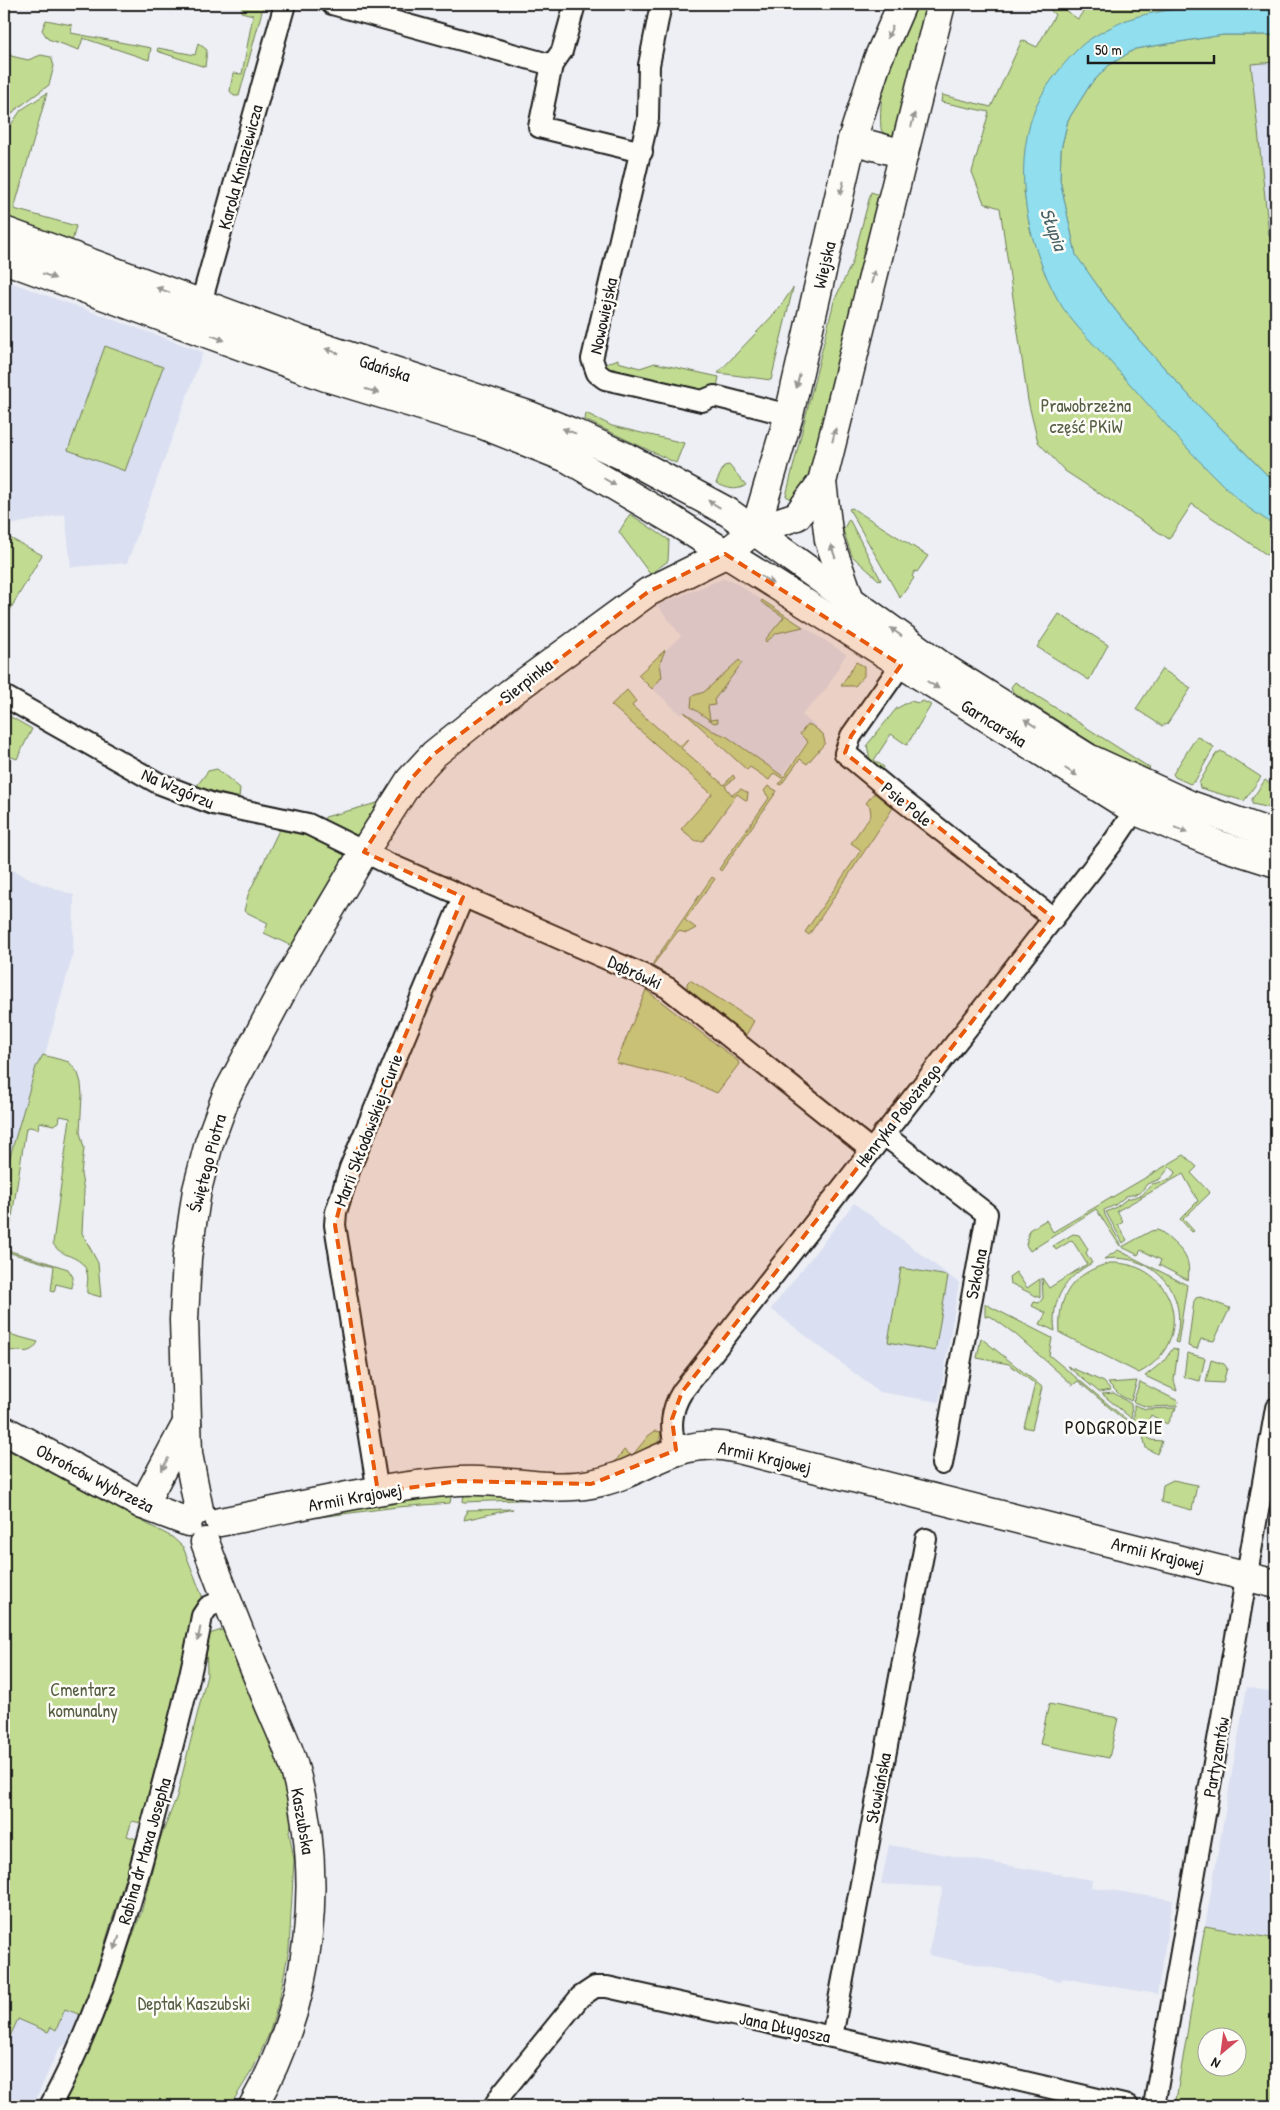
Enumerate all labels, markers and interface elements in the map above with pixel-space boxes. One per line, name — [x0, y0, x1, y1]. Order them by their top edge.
one-way arrow — [886, 24, 894, 39]
scale bar — [1088, 32, 1214, 64]
text: 50 m — [1095, 39, 1122, 60]
street label: Karola Kniaziewicza — [211, 102, 269, 232]
one-way arrow — [909, 112, 917, 127]
one-way arrow — [838, 180, 846, 195]
water label: Słupia — [1034, 204, 1075, 256]
street label: Wiejska — [806, 239, 842, 291]
one-way arrow — [869, 270, 877, 285]
one-way arrow — [42, 273, 57, 280]
street label: Nowowiejska — [583, 275, 623, 357]
one-way arrow — [155, 286, 170, 294]
one-way arrow — [211, 335, 226, 342]
one-way arrow — [324, 347, 339, 355]
street label: Gdańska — [356, 348, 414, 388]
one-way arrow — [794, 373, 802, 388]
one-way arrow — [365, 387, 380, 395]
park label: Prawobrzeżna część PKiW — [1041, 393, 1131, 439]
one-way arrow — [561, 427, 576, 435]
one-way arrow — [830, 427, 838, 442]
one-way arrow — [603, 477, 616, 486]
one-way arrow — [707, 499, 720, 508]
one-way arrow — [828, 544, 836, 559]
one-way arrow — [760, 575, 773, 584]
one-way arrow — [889, 627, 903, 637]
street label: Sierpinka — [494, 652, 558, 710]
one-way arrow — [927, 681, 940, 690]
street label: Garncarska — [956, 693, 1032, 753]
one-way arrow — [1024, 719, 1037, 728]
street label: Na Wzgórzu — [138, 762, 218, 814]
one-way arrow — [1064, 767, 1078, 776]
street label: Psie Pole — [876, 776, 938, 832]
one-way arrow — [1173, 827, 1188, 835]
street label: Dąbrówki — [604, 949, 666, 995]
street label: Marii Skłodowskiej-Curie — [327, 1050, 409, 1210]
street label: Henryka Pobożnego — [849, 1058, 947, 1172]
street label: Świętego Piotra — [182, 1111, 232, 1215]
street label: Szkolna — [959, 1247, 993, 1301]
district label: PODGRODZIE — [1065, 1414, 1163, 1440]
street label: Armii Krajowej — [716, 1434, 814, 1480]
street label: Obrońców Wybrzeża — [32, 1438, 158, 1518]
one-way arrow — [161, 1456, 169, 1471]
street label: Armii Krajowej — [306, 1476, 404, 1518]
street label: Armii Krajowej — [1109, 1530, 1207, 1578]
one-way arrow — [195, 1626, 203, 1642]
park label: Cmentarz komunalny — [48, 1677, 118, 1723]
street label: Partyzantów — [1197, 1715, 1235, 1799]
street label: Słowiańska — [859, 1751, 897, 1825]
street label: Rabina dr Maxa Josepha — [111, 1775, 177, 1927]
street label: Kaszubska — [285, 1786, 321, 1856]
one-way arrow — [113, 1936, 121, 1951]
park label: Deptak Kaszubski — [138, 1991, 250, 2016]
street label: Jana Długosza — [737, 2005, 833, 2049]
north arrow — [1198, 2028, 1248, 2078]
text: N — [1207, 2053, 1223, 2074]

